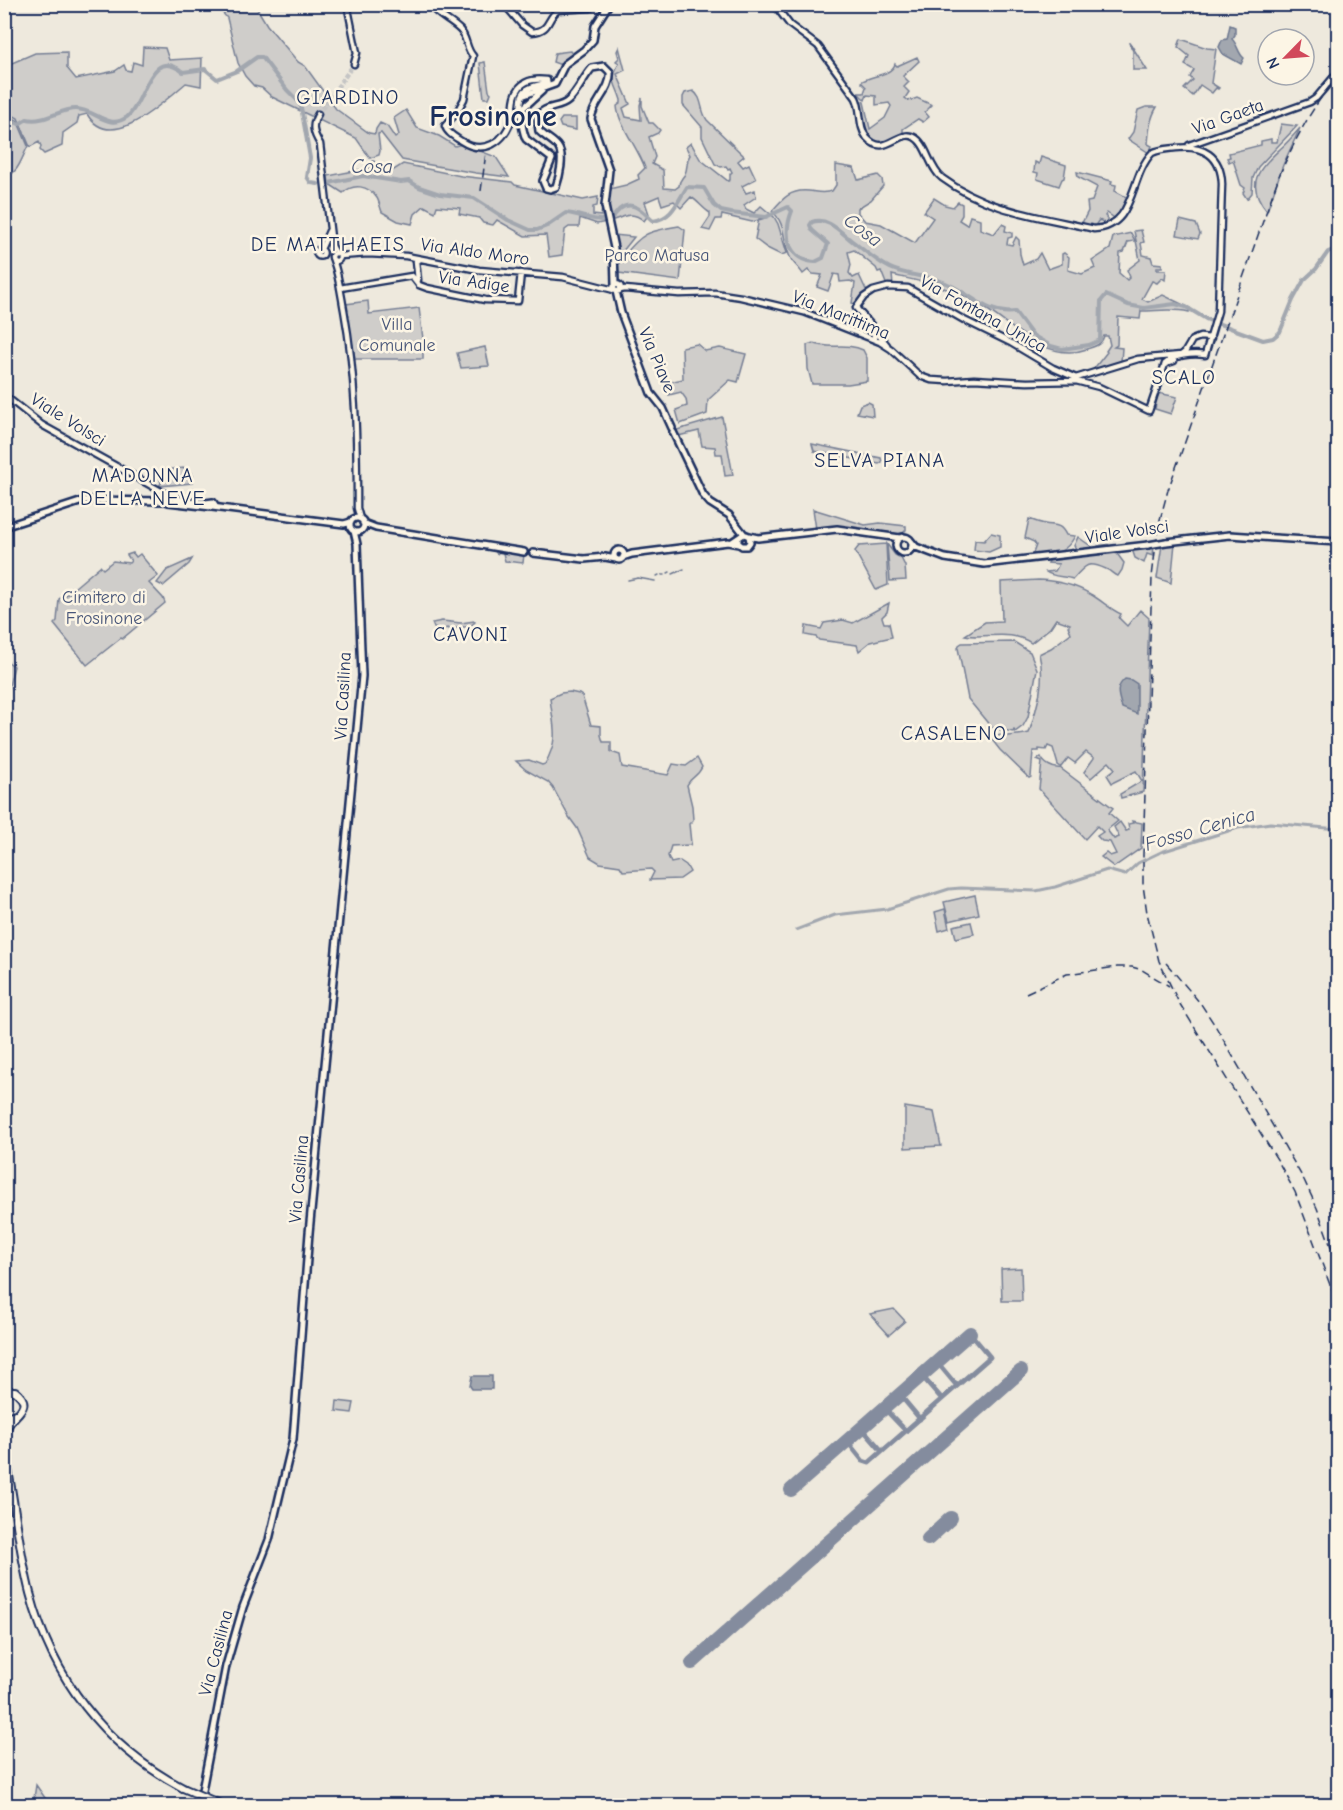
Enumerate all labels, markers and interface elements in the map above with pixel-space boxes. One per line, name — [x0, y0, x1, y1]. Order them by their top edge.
north arrow — [1256, 27, 1316, 87]
text: N — [1263, 54, 1284, 71]
district label: GIARDINO — [296, 86, 400, 109]
street label: Via Gaeta — [1190, 94, 1266, 140]
district label: Frosinone — [429, 99, 557, 134]
water label: Cosa — [351, 155, 393, 178]
water label: Cosa — [840, 208, 886, 252]
district label: DE MATTHAEIS — [251, 233, 405, 256]
street label: Via Aldo Moro — [419, 234, 531, 270]
park label: Parco Matusa — [605, 245, 709, 266]
street label: Via Adige — [437, 267, 511, 297]
street label: Via Fontana Unica — [916, 271, 1050, 357]
street label: Via Marittima — [789, 286, 893, 344]
park label: Villa Comunale — [359, 314, 435, 356]
street label: Via Piave — [634, 324, 680, 396]
district label: SCALO — [1152, 366, 1216, 389]
street label: Viale Volsci — [27, 389, 109, 451]
district label: SELVA PIANA — [814, 449, 946, 472]
district label: MADONNA DELLA NEVE — [80, 464, 206, 510]
street label: Viale Volsci — [1084, 516, 1170, 548]
park label: Cimitero di Frosinone — [62, 587, 146, 629]
district label: CAVONI — [433, 623, 509, 646]
street label: Via Casilina — [330, 651, 356, 741]
district label: CASALENO — [901, 722, 1007, 745]
water label: Fosso Cenica — [1142, 802, 1258, 856]
street label: Via Casilina — [285, 1134, 313, 1224]
street label: Via Casilina — [194, 1608, 238, 1698]

